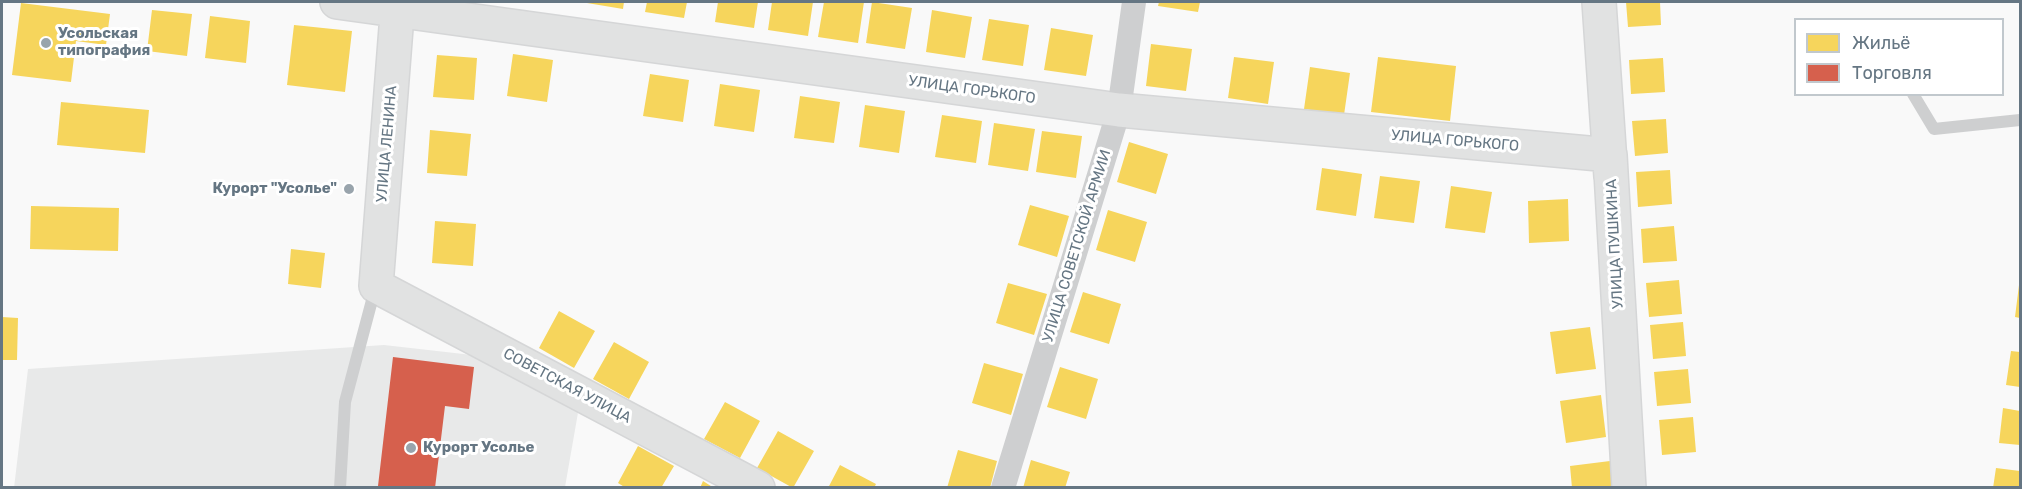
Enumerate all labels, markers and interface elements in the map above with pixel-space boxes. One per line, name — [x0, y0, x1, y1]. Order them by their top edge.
legend — [1794, 18, 2004, 96]
place label: Усольская типография — [58, 25, 150, 60]
text: Жильё — [1852, 32, 1910, 54]
marker: Усольская типография — [39, 36, 53, 50]
text: Торговля — [1852, 62, 1932, 84]
street label: УЛИЦА ГОРЬКОГО — [907, 72, 1037, 108]
street label: УЛИЦА ЛЕНИНА — [373, 85, 401, 203]
street label: УЛИЦА ГОРЬКОГО — [1390, 126, 1520, 156]
street label: УЛИЦА СОВЕТСКОЙ АРМИИ — [1039, 147, 1115, 345]
street label: УЛИЦА ПУШКИНА — [1603, 179, 1627, 309]
place label: Курорт "Усолье" — [212, 180, 337, 198]
marker: Курорт "Усолье" — [342, 182, 356, 196]
street label: СОВЕТСКАЯ УЛИЦА — [500, 345, 634, 427]
place label: Курорт Усолье — [423, 439, 534, 457]
marker: Курорт Усолье — [404, 441, 418, 455]

